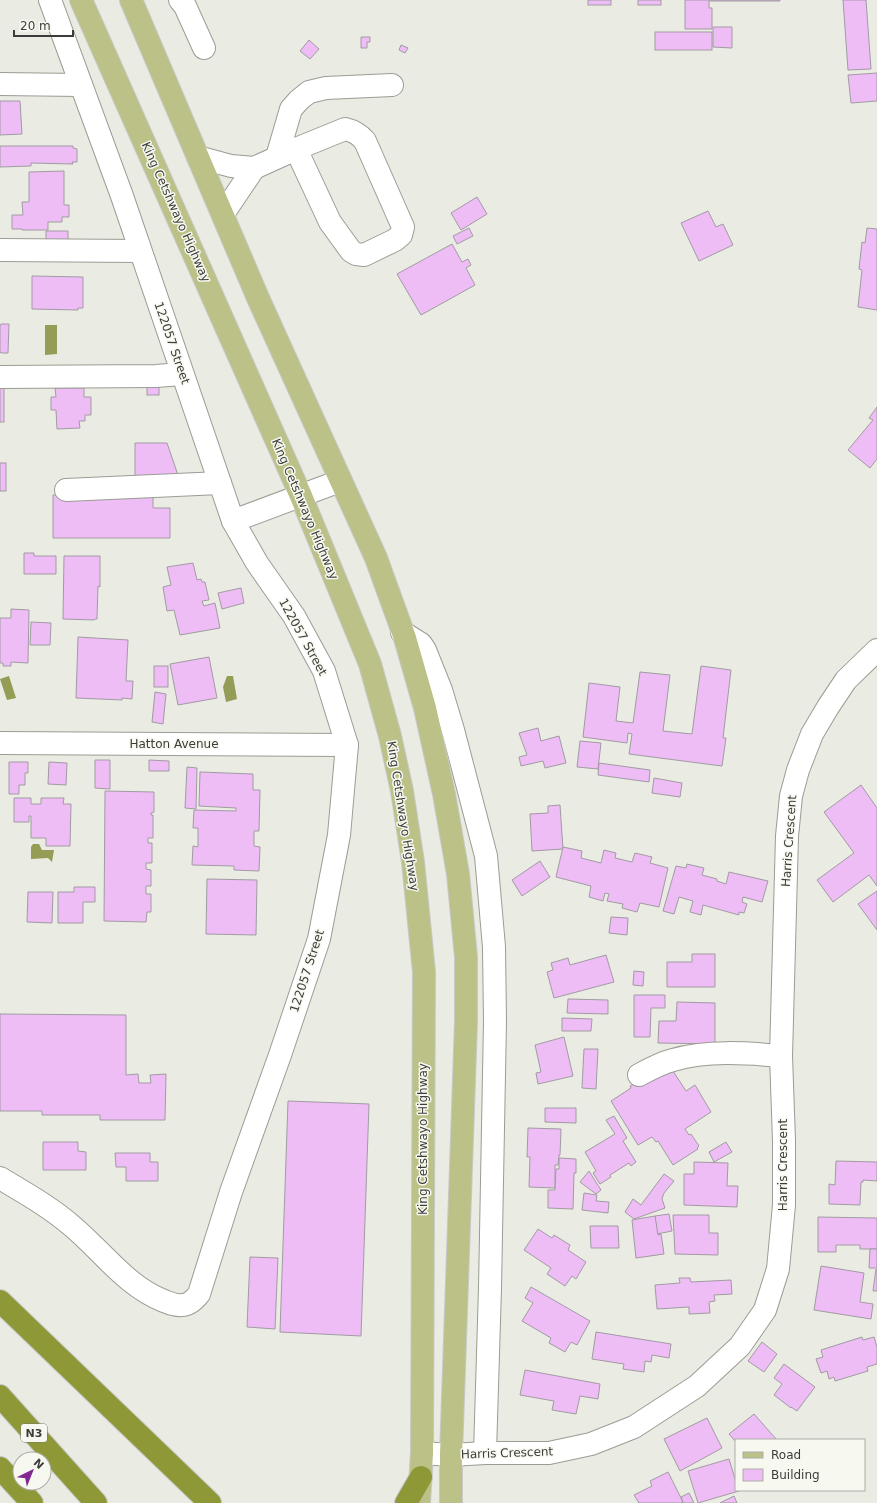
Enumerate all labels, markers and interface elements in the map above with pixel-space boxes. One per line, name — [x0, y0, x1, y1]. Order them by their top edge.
scale bar — [14, 12, 73, 38]
text: 20 m — [20, 19, 51, 33]
street label: King Cetshwayo Highway — [139, 140, 213, 284]
street label: 122057 Street — [151, 300, 193, 386]
street label: King Cetshwayo Highway — [269, 436, 341, 582]
street label: 122057 Street — [276, 596, 330, 678]
street label: Hatton Avenue — [129, 737, 219, 751]
street label: King Cetshwayo Highway — [384, 740, 422, 892]
street label: Harris Crescent — [779, 794, 799, 888]
street label: 122057 Street — [287, 928, 327, 1014]
street label: King Cetshwayo Highway — [416, 1063, 430, 1215]
street label: Harris Crescent — [776, 1119, 790, 1211]
road number: N3 — [21, 1424, 47, 1442]
legend — [735, 1439, 865, 1491]
street label: Harris Crescent — [461, 1444, 554, 1462]
text: Road — [771, 1448, 801, 1462]
north arrow — [12, 1451, 52, 1491]
text: N — [31, 1456, 46, 1472]
text: Building — [771, 1468, 820, 1482]

